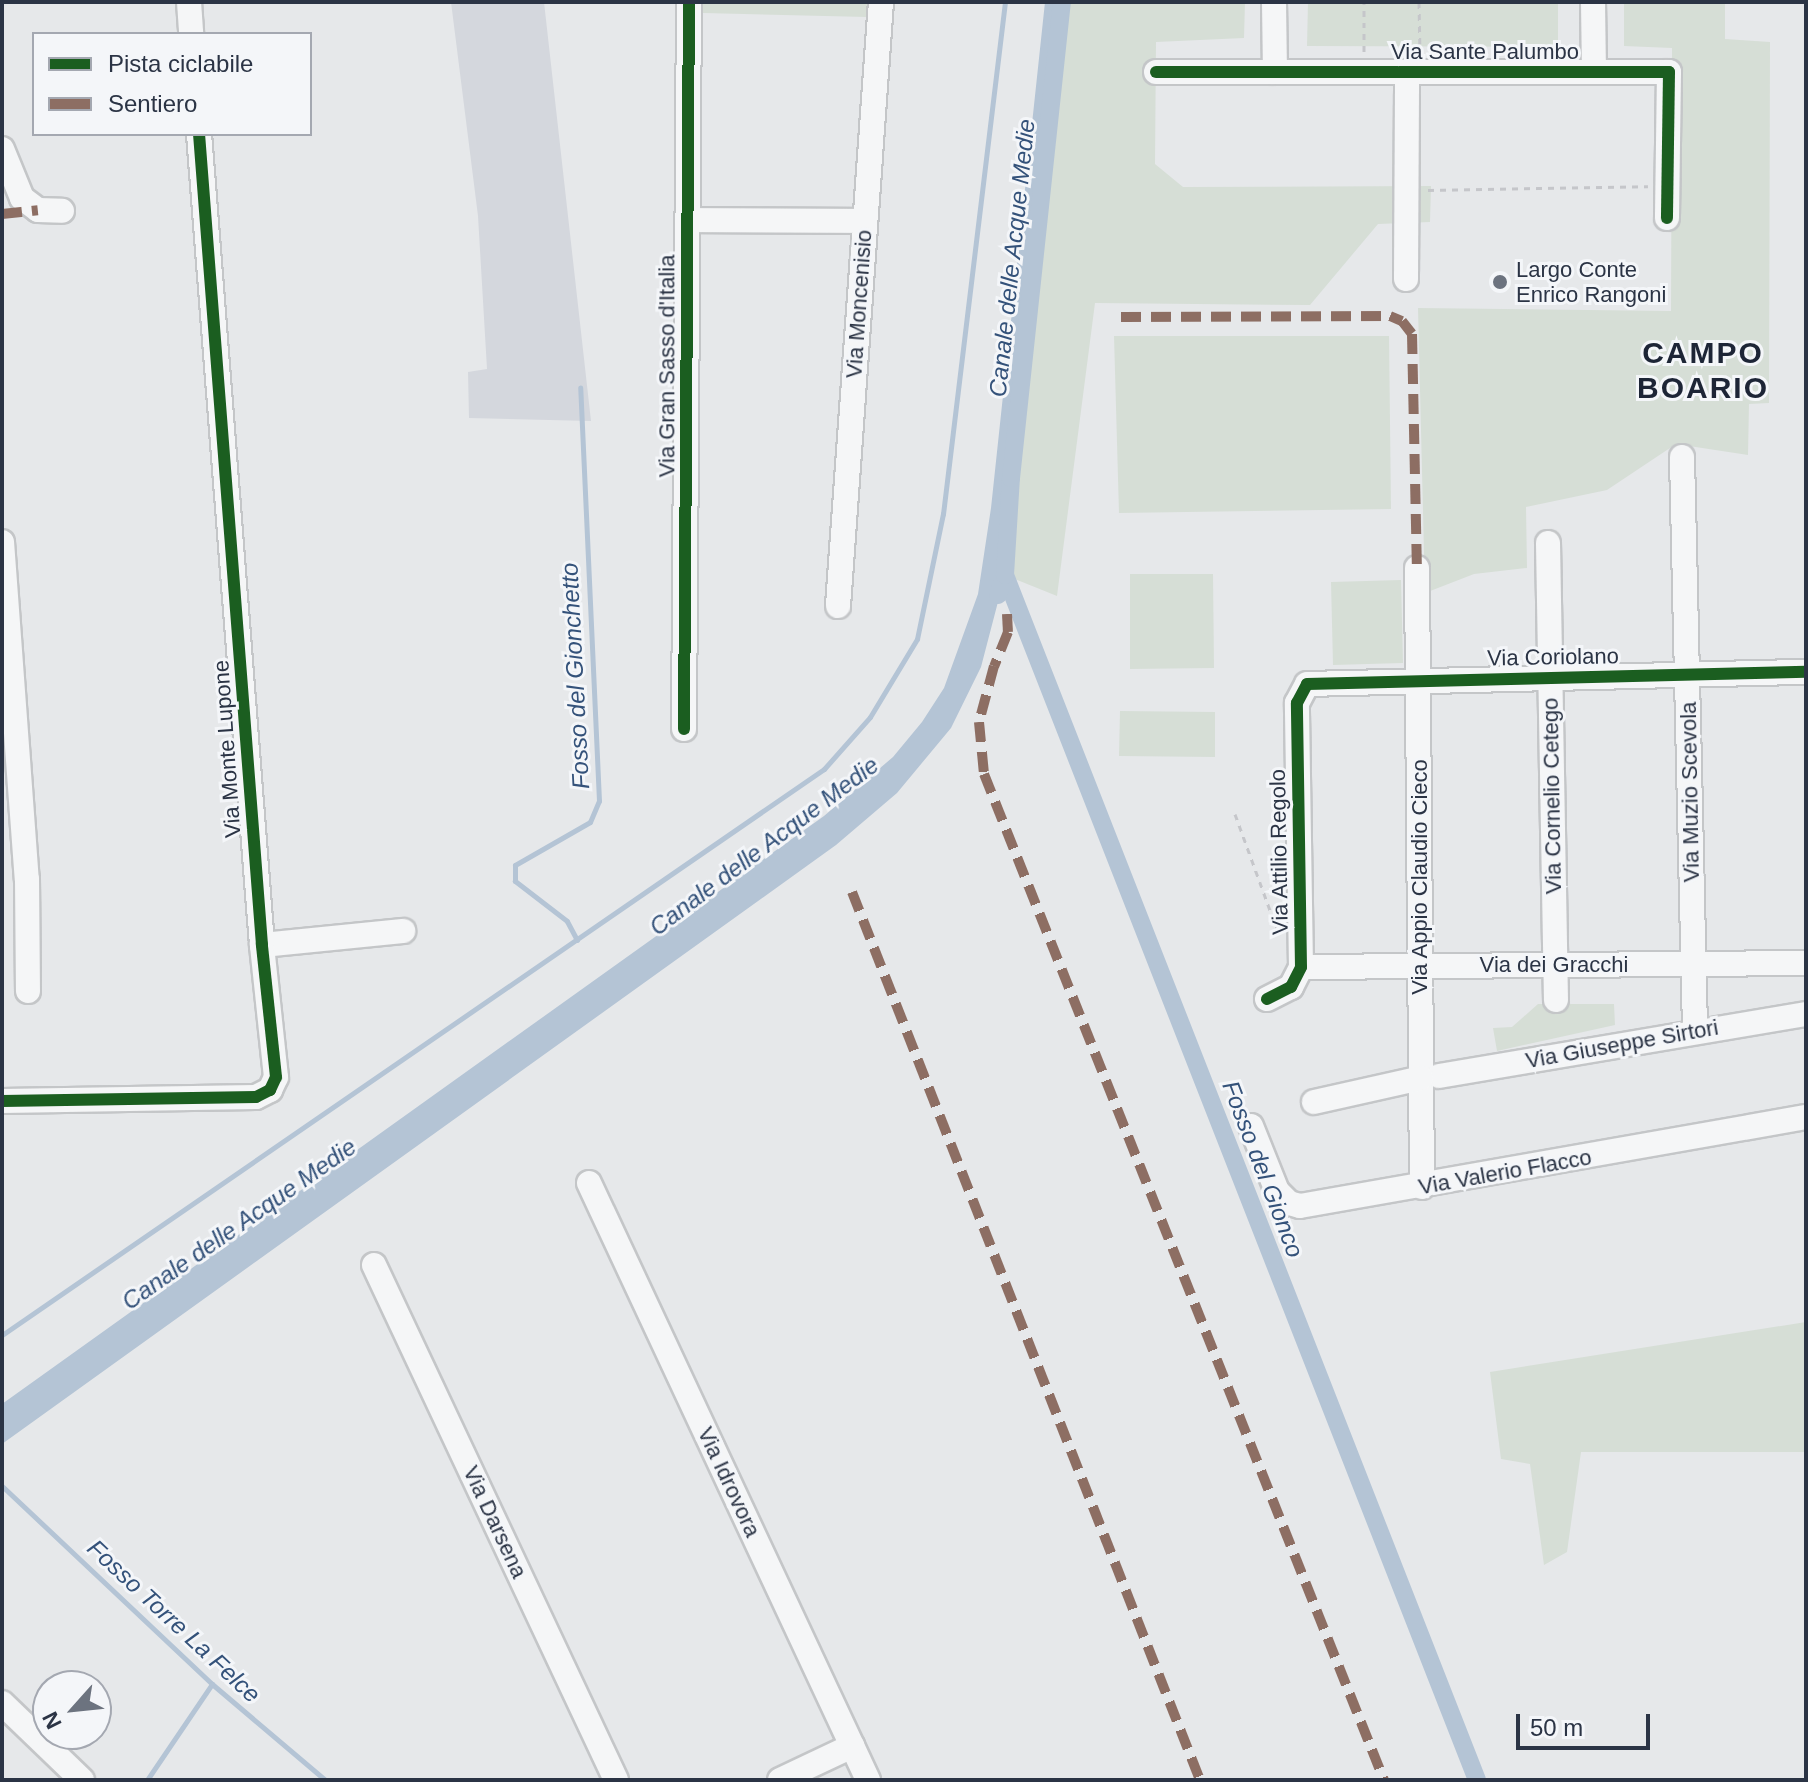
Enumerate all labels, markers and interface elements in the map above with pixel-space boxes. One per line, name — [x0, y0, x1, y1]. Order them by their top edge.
legend — [32, 32, 312, 136]
street label: Via Sante Palumbo — [1391, 39, 1579, 65]
text: Pista ciclabile — [108, 50, 253, 77]
text: Sentiero — [108, 90, 197, 117]
water label: Canale delle Acque Medie — [983, 117, 1041, 399]
street label: Via Moncenisio — [841, 229, 877, 379]
street label: Via Gran Sasso d'Italia — [654, 255, 680, 477]
place label: Largo Conte Enrico Rangoni — [1516, 256, 1666, 308]
marker: Largo Conte Enrico Rangoni — [1491, 273, 1509, 291]
district label: CAMPO BOARIO — [1637, 335, 1769, 406]
water label: Fosso del Gionchetto — [555, 562, 595, 790]
street label: Via Coriolano — [1487, 643, 1619, 671]
street label: Via Monte Lupone — [208, 659, 246, 839]
street label: Via Cornelio Cetego — [1537, 698, 1567, 894]
street label: Via Muzio Scevola — [1675, 701, 1705, 883]
water label: Canale delle Acque Medie — [643, 750, 885, 942]
street label: Via Appio Claudio Cieco — [1407, 759, 1433, 995]
street label: Via Attilio Regolo — [1264, 768, 1294, 936]
street label: Via dei Gracchi — [1480, 952, 1628, 978]
street label: Via Giuseppe Sirtori — [1524, 1014, 1720, 1074]
water label: Fosso del Gionco — [1216, 1077, 1310, 1261]
water label: Canale delle Acque Medie — [116, 1132, 362, 1316]
street label: Via Valerio Flacco — [1416, 1144, 1594, 1200]
street label: Via Idrovora — [692, 1423, 766, 1541]
street label: Via Darsena — [458, 1462, 532, 1582]
water label: Fosso Torre La Felce — [82, 1533, 266, 1709]
north arrow — [32, 1670, 112, 1750]
scale bar — [1520, 1698, 1654, 1748]
text: N — [37, 1707, 67, 1733]
text: 50 m — [1530, 1714, 1583, 1741]

